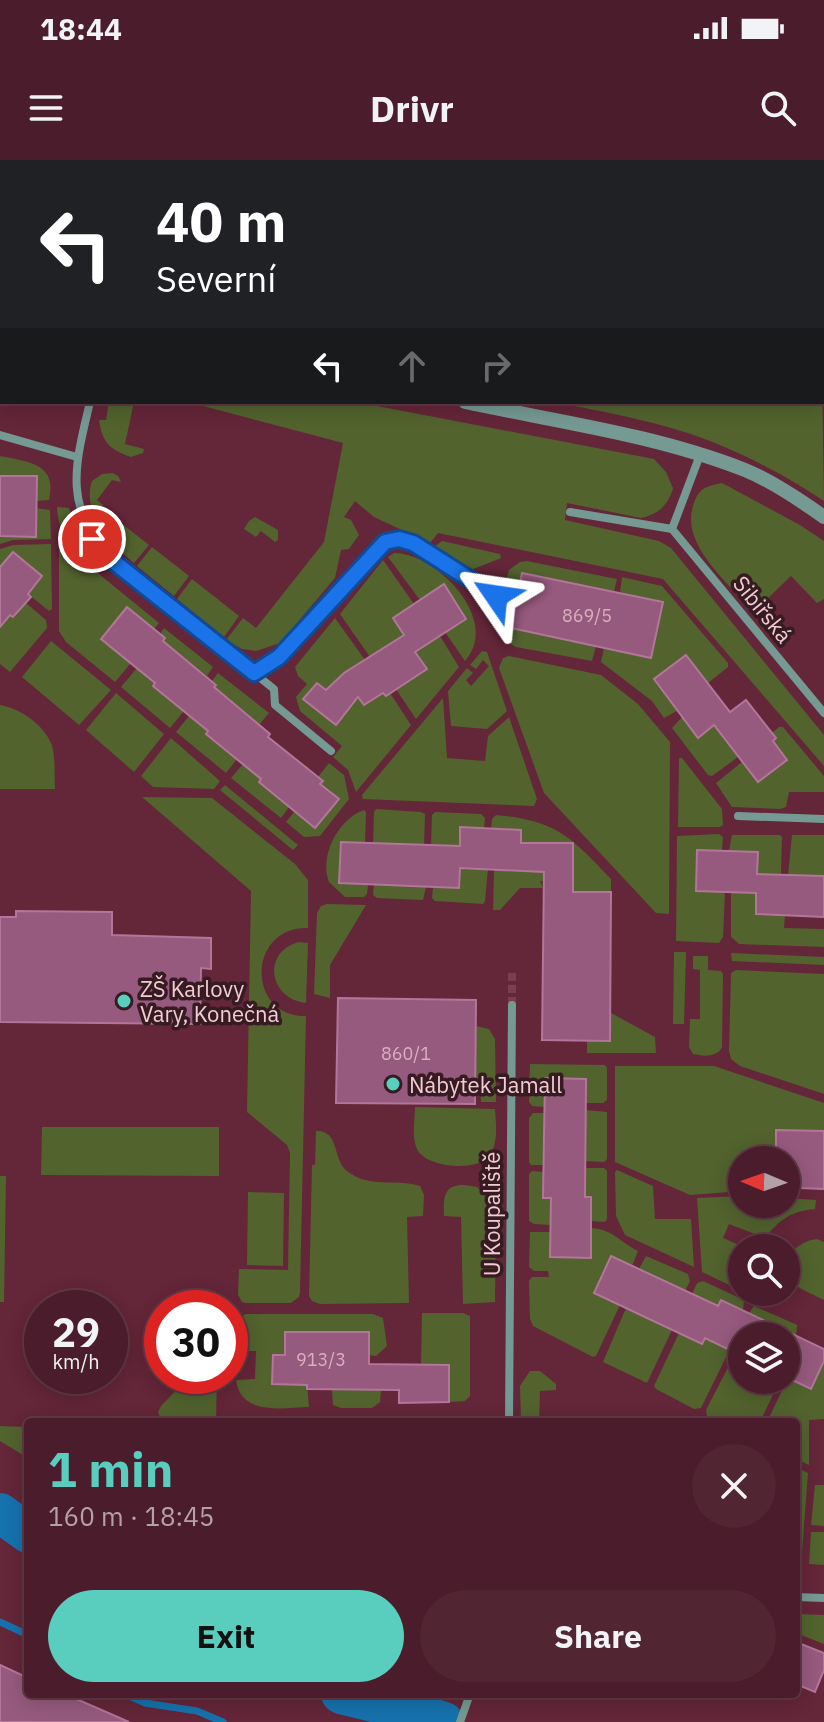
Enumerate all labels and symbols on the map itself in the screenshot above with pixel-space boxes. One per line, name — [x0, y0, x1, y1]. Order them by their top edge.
pin — [58, 505, 126, 573]
position arrow — [454, 554, 538, 638]
street label: Sibiřská — [727, 569, 799, 649]
house number: 869/5 — [562, 604, 612, 627]
place label: ZŠ Karlovy Vary, Konečná — [140, 974, 280, 1028]
marker: ZŠ Karlovy Vary, Konečná — [115, 992, 133, 1010]
house number: 860/1 — [381, 1042, 431, 1065]
place label: Nábytek Jamall — [409, 1070, 562, 1099]
marker: Nábytek Jamall — [384, 1075, 402, 1093]
north arrow — [728, 1146, 800, 1218]
street label: U Koupaliště — [477, 1152, 506, 1276]
speed limit sign: 30 — [144, 1290, 248, 1394]
house number: 913/3 — [296, 1348, 346, 1371]

